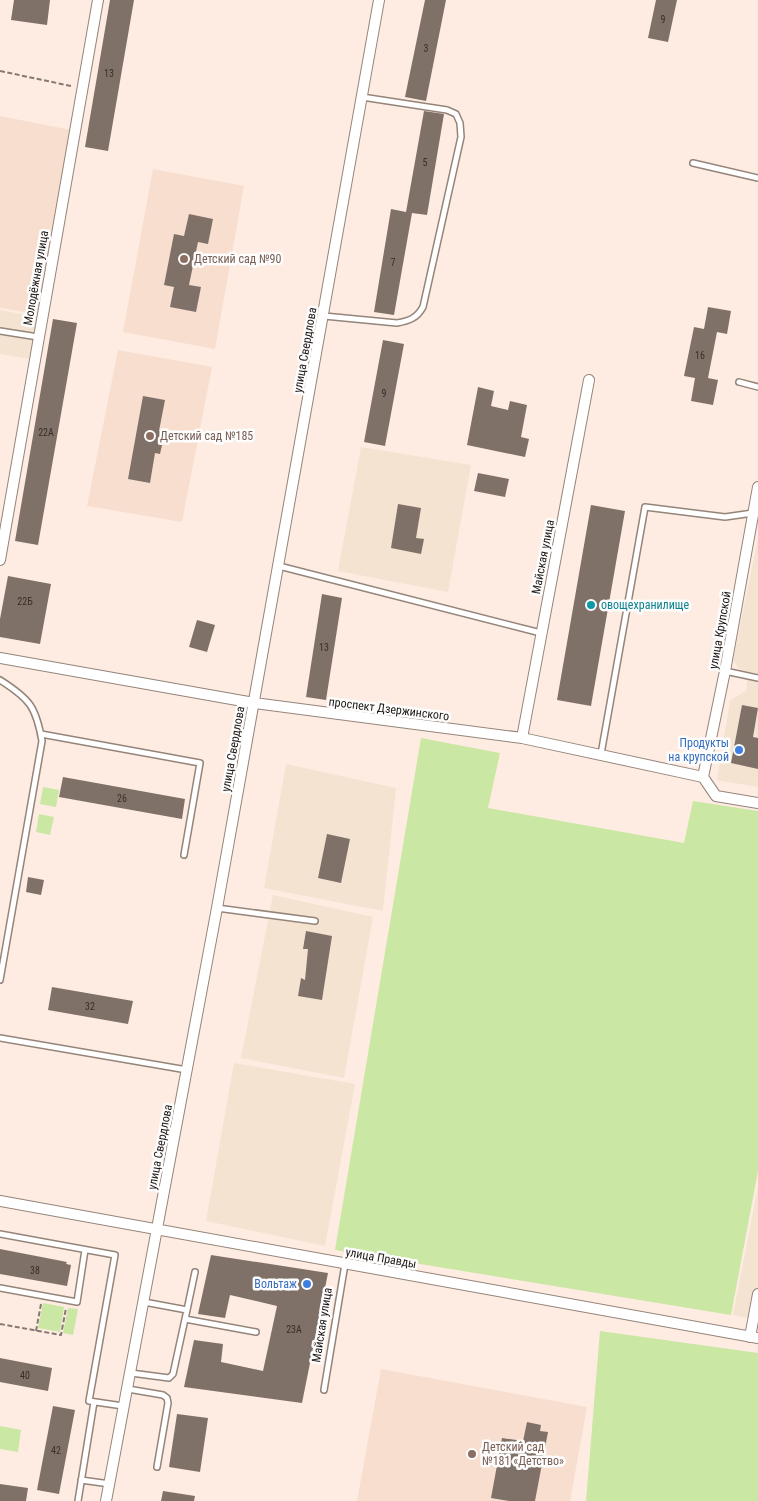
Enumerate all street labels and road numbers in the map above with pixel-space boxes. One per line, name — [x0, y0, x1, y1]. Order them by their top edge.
street label: Молодёжная улица — [21, 229, 51, 327]
street label: улица Свердлова — [291, 306, 319, 394]
street label: Майская улица — [529, 518, 557, 595]
street label: улица Крупской — [706, 590, 734, 670]
street label: проспект Дзержинского — [328, 695, 450, 723]
street label: улица Свердлова — [219, 705, 247, 793]
street label: улица Свердлова — [145, 1103, 175, 1191]
street label: улица Правды — [345, 1245, 417, 1271]
street label: Майская улица — [309, 1286, 335, 1363]

